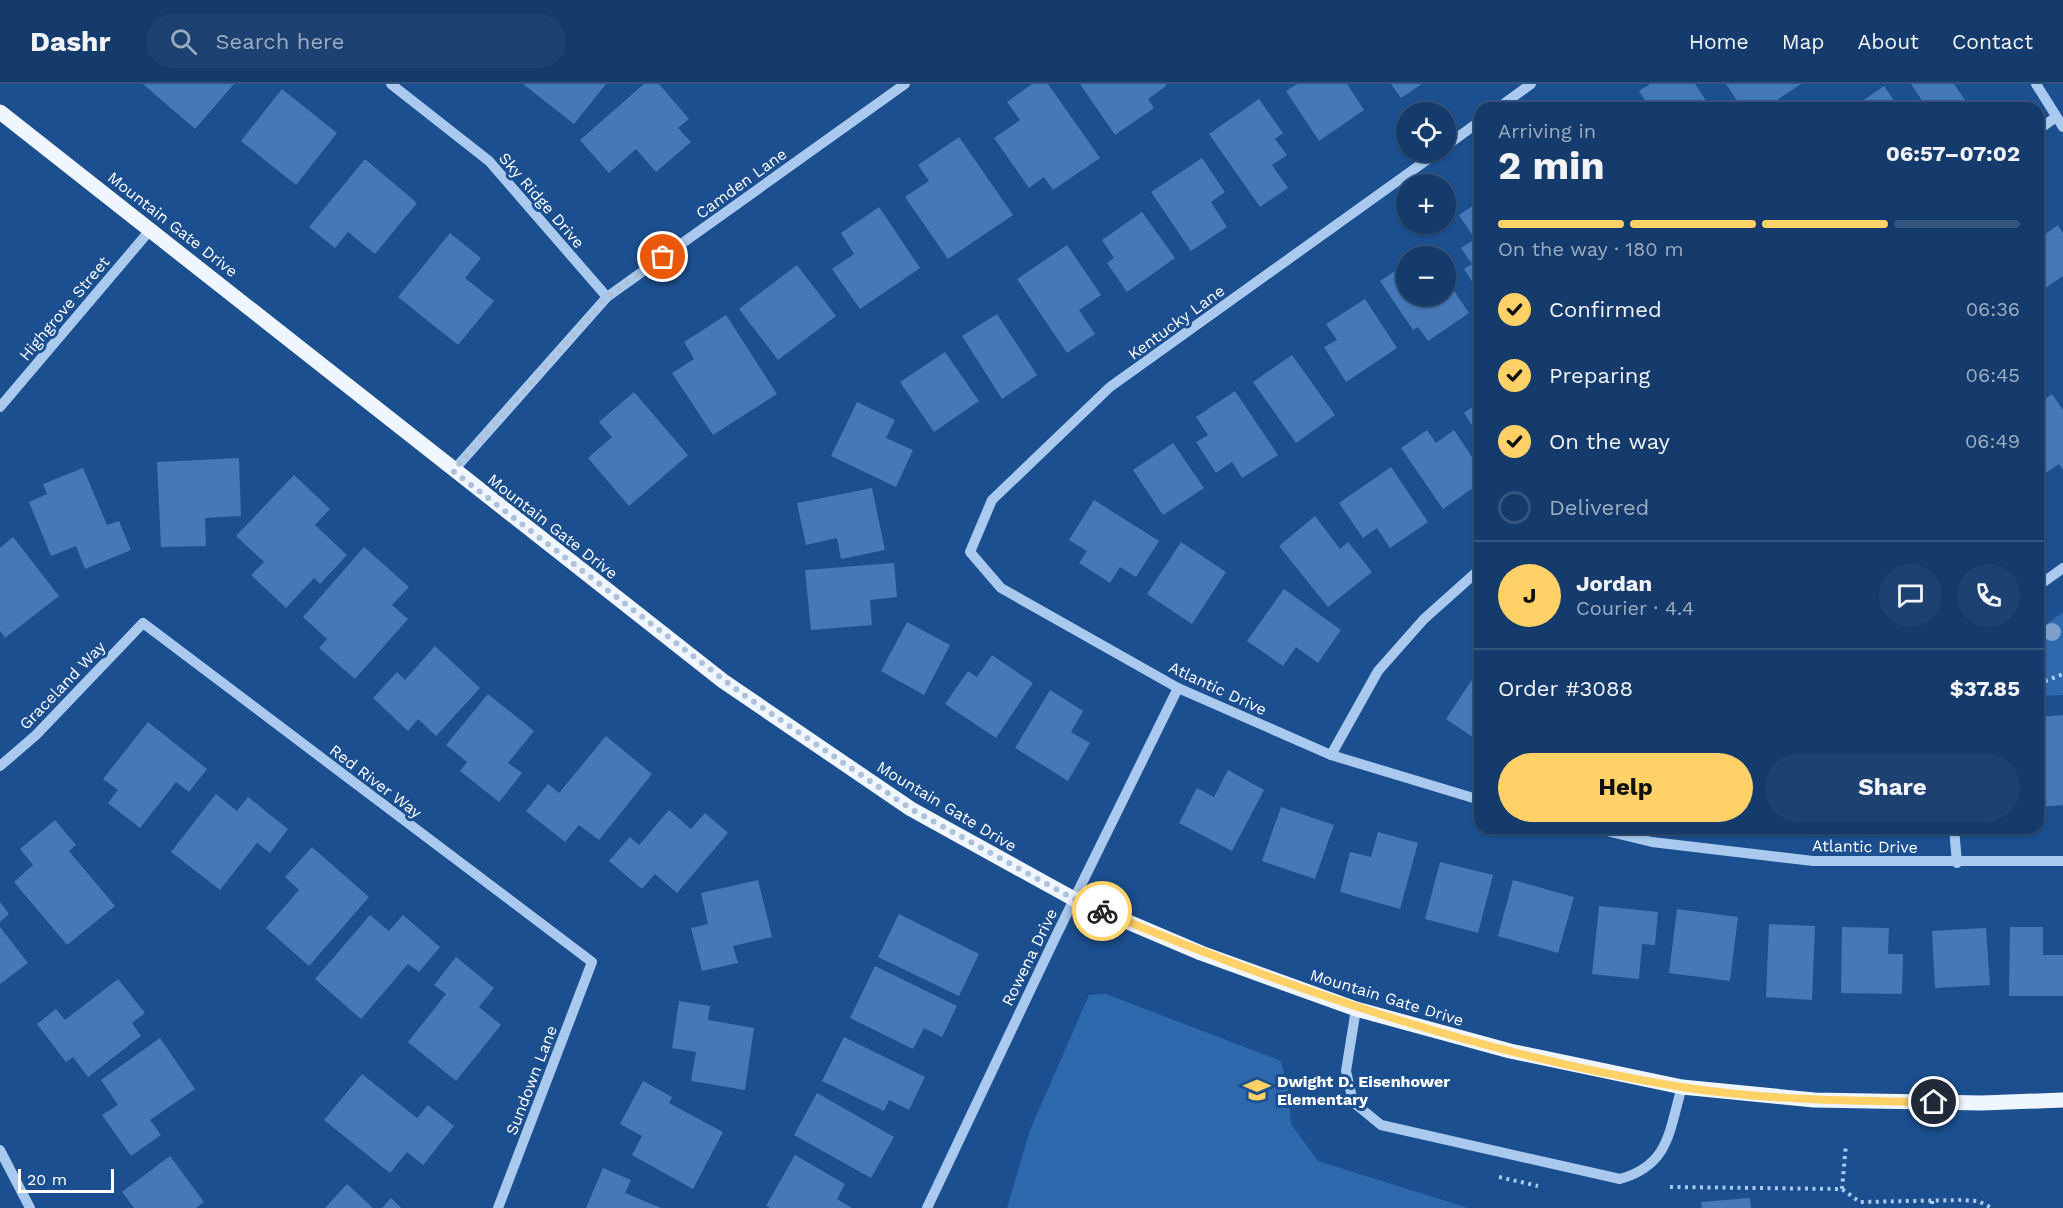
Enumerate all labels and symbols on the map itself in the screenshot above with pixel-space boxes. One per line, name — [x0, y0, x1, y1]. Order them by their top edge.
street label: Camden Lane — [692, 144, 790, 223]
street label: Sky Ridge Drive — [495, 149, 588, 252]
street label: Mountain Gate Drive — [104, 168, 241, 281]
pin — [637, 231, 688, 282]
street label: Highgrove Street — [15, 252, 114, 364]
street label: Kentucky Lane — [1124, 281, 1228, 364]
street label: Mountain Gate Drive — [484, 470, 621, 583]
street label: Graceland Way — [15, 637, 110, 734]
street label: Atlantic Drive — [1166, 658, 1270, 719]
street label: Red River Way — [326, 741, 426, 823]
street label: Mountain Gate Drive — [873, 757, 1020, 856]
street label: Atlantic Drive — [1812, 836, 1918, 857]
courier — [1072, 881, 1132, 941]
street label: Rowena Drive — [998, 905, 1061, 1009]
street label: Mountain Gate Drive — [1308, 965, 1466, 1030]
street label: Sundown Lane — [502, 1023, 561, 1138]
place label: Dwight D. Eisenhower Elementary — [1277, 1072, 1450, 1109]
school or university icon: Dwight D. Eisenhower Elementary — [1242, 1075, 1272, 1105]
pin — [1908, 1076, 1959, 1127]
scale bar — [18, 1166, 114, 1194]

